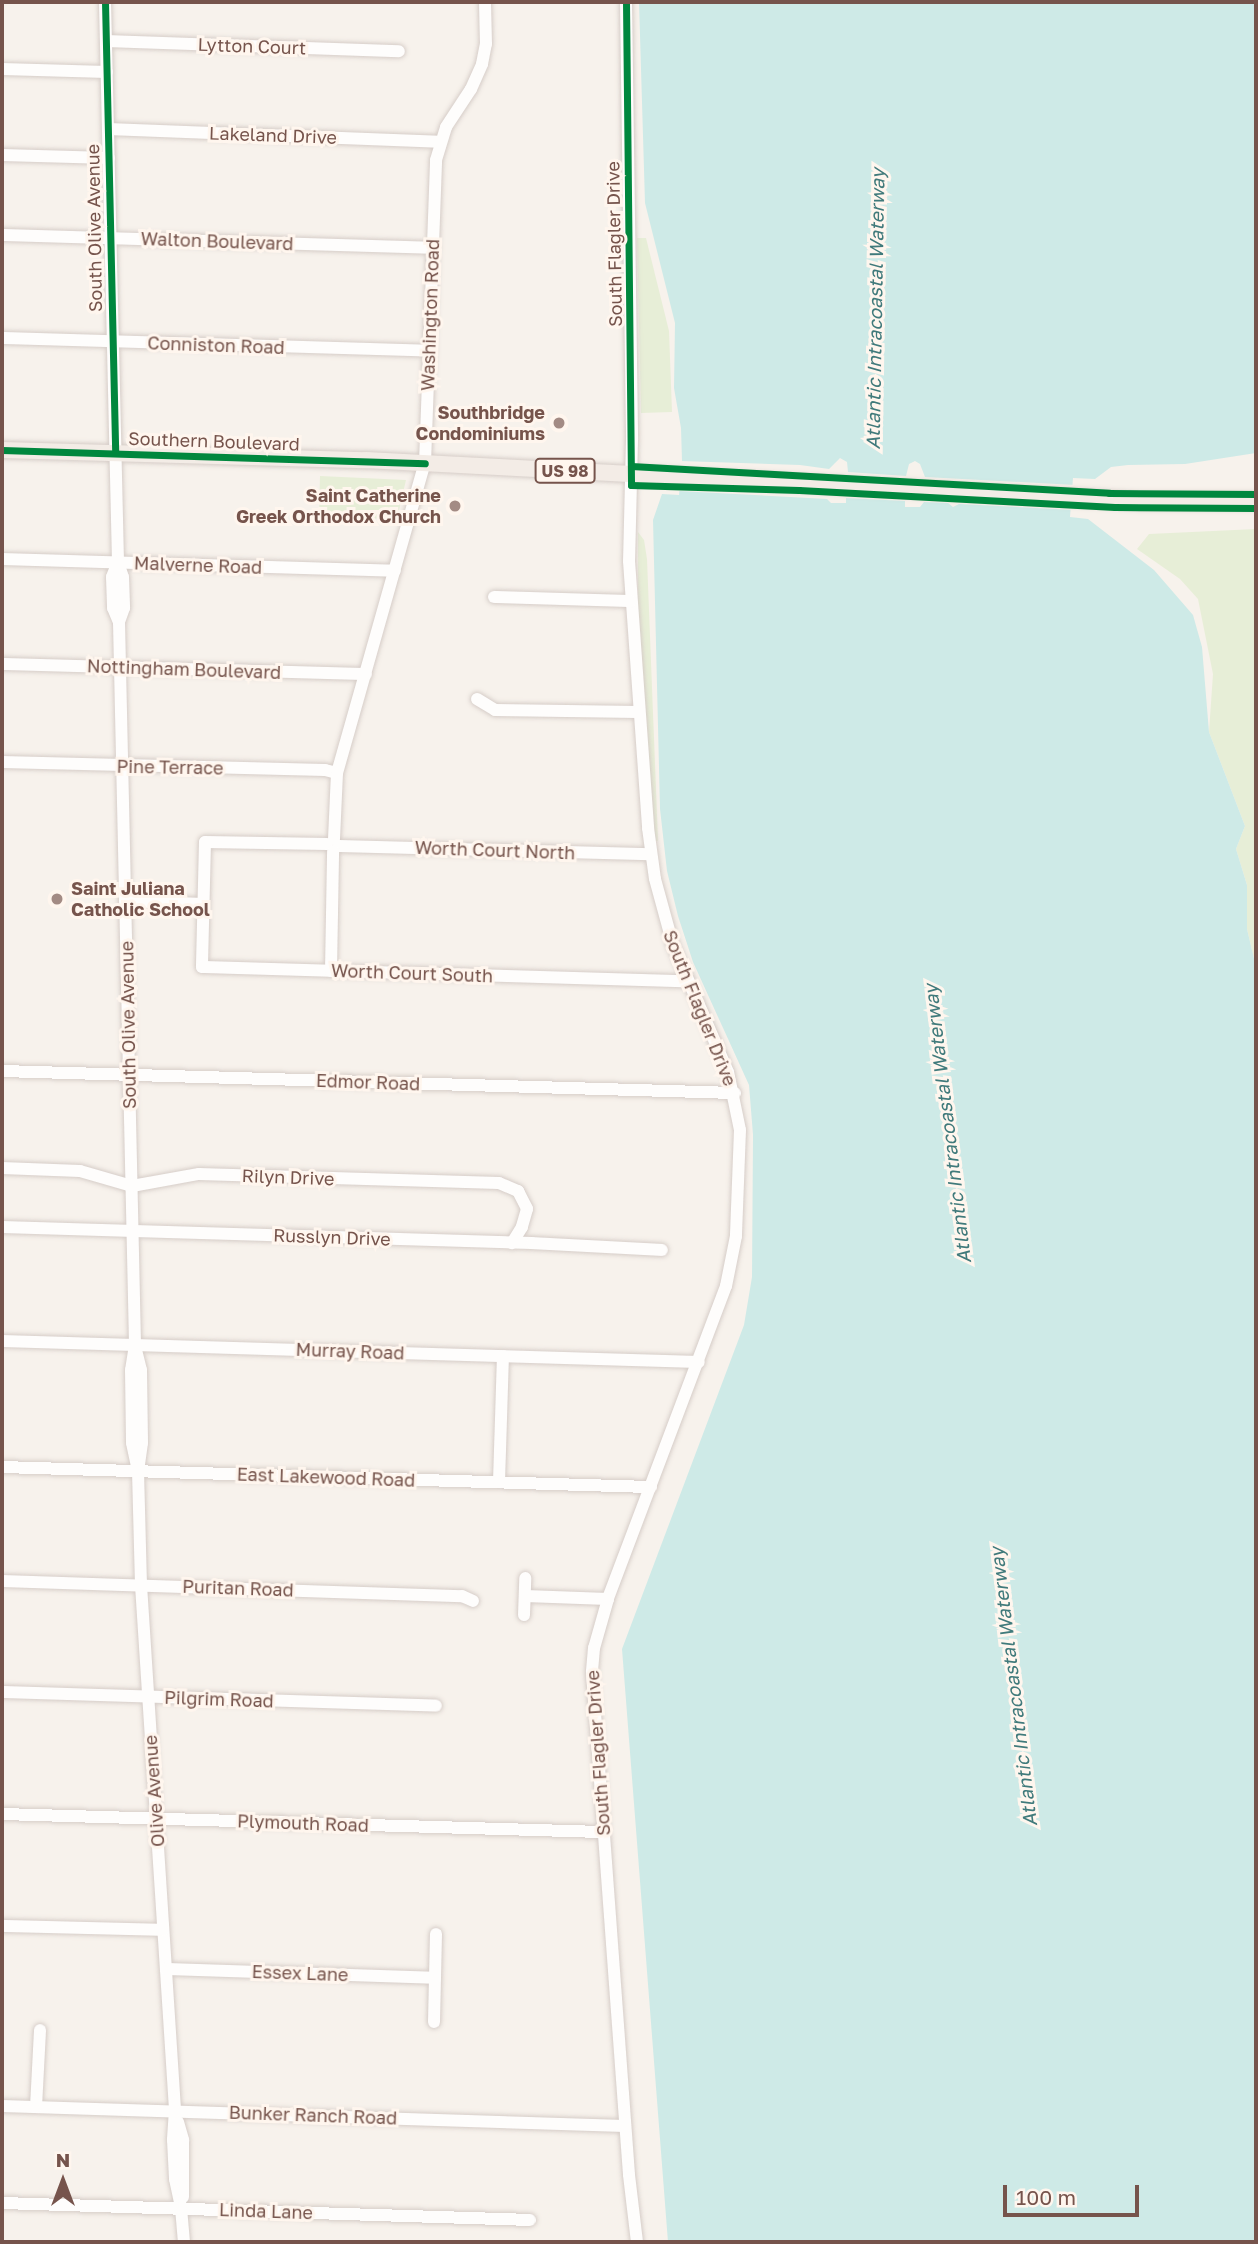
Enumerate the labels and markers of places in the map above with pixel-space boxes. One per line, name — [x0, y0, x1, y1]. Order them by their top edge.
place label: Southbridge Condominiums — [416, 402, 545, 444]
marker: Southbridge Condominiums — [551, 415, 567, 431]
place label: Saint Catherine Greek Orthodox Church — [236, 485, 441, 528]
marker: Saint Catherine Greek Orthodox Church — [447, 498, 463, 514]
place label: Saint Juliana Catholic School — [71, 878, 210, 920]
marker: Saint Juliana Catholic School — [49, 891, 65, 907]

